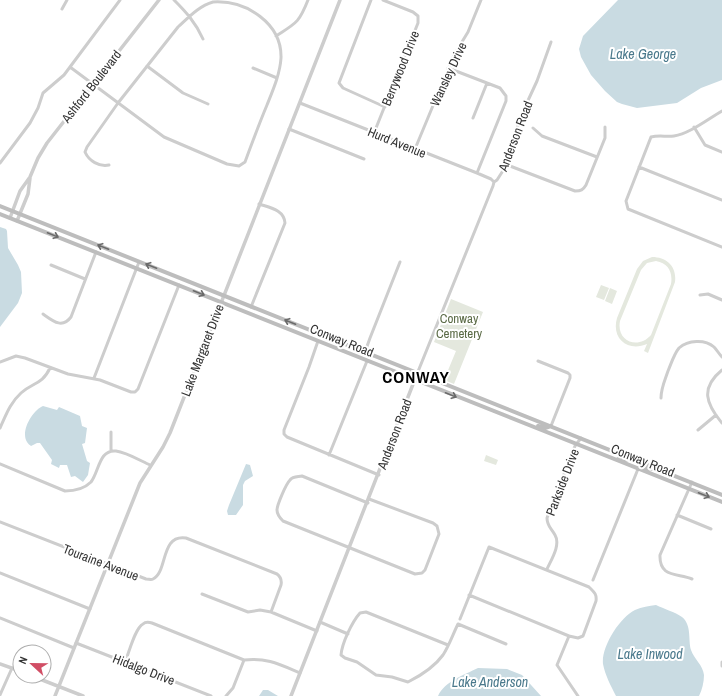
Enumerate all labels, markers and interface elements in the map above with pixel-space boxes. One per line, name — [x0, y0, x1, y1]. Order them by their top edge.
street label: Berrywood Drive — [378, 28, 423, 108]
street label: Wansley Drive — [426, 39, 471, 109]
water label: Lake George — [610, 45, 676, 63]
street label: Ashford Boulevard — [57, 46, 125, 127]
street label: Anderson Road — [494, 98, 537, 175]
street label: Hurd Avenue — [365, 123, 429, 162]
one-way arrow — [47, 232, 59, 239]
one-way arrow — [98, 243, 110, 251]
one-way arrow — [145, 262, 157, 270]
one-way arrow — [193, 290, 205, 298]
street label: Lake Margaret Drive — [177, 302, 228, 399]
park label: Conway Cemetery — [436, 310, 483, 342]
one-way arrow — [285, 318, 297, 325]
street label: Conway Road — [308, 320, 376, 361]
district label: CONWAY — [382, 365, 450, 388]
one-way arrow — [444, 391, 456, 399]
street label: Anderson Road — [373, 396, 416, 473]
street label: Conway Road — [609, 440, 677, 481]
street label: Parkside Drive — [542, 446, 583, 518]
one-way arrow — [697, 491, 709, 499]
street label: Touraine Avenue — [61, 540, 141, 585]
north arrow — [12, 644, 52, 684]
water label: Lake Inwood — [617, 645, 683, 663]
street label: Hidalgo Drive — [110, 650, 177, 689]
text: N — [15, 655, 30, 666]
water label: Lake Anderson — [452, 673, 528, 691]

